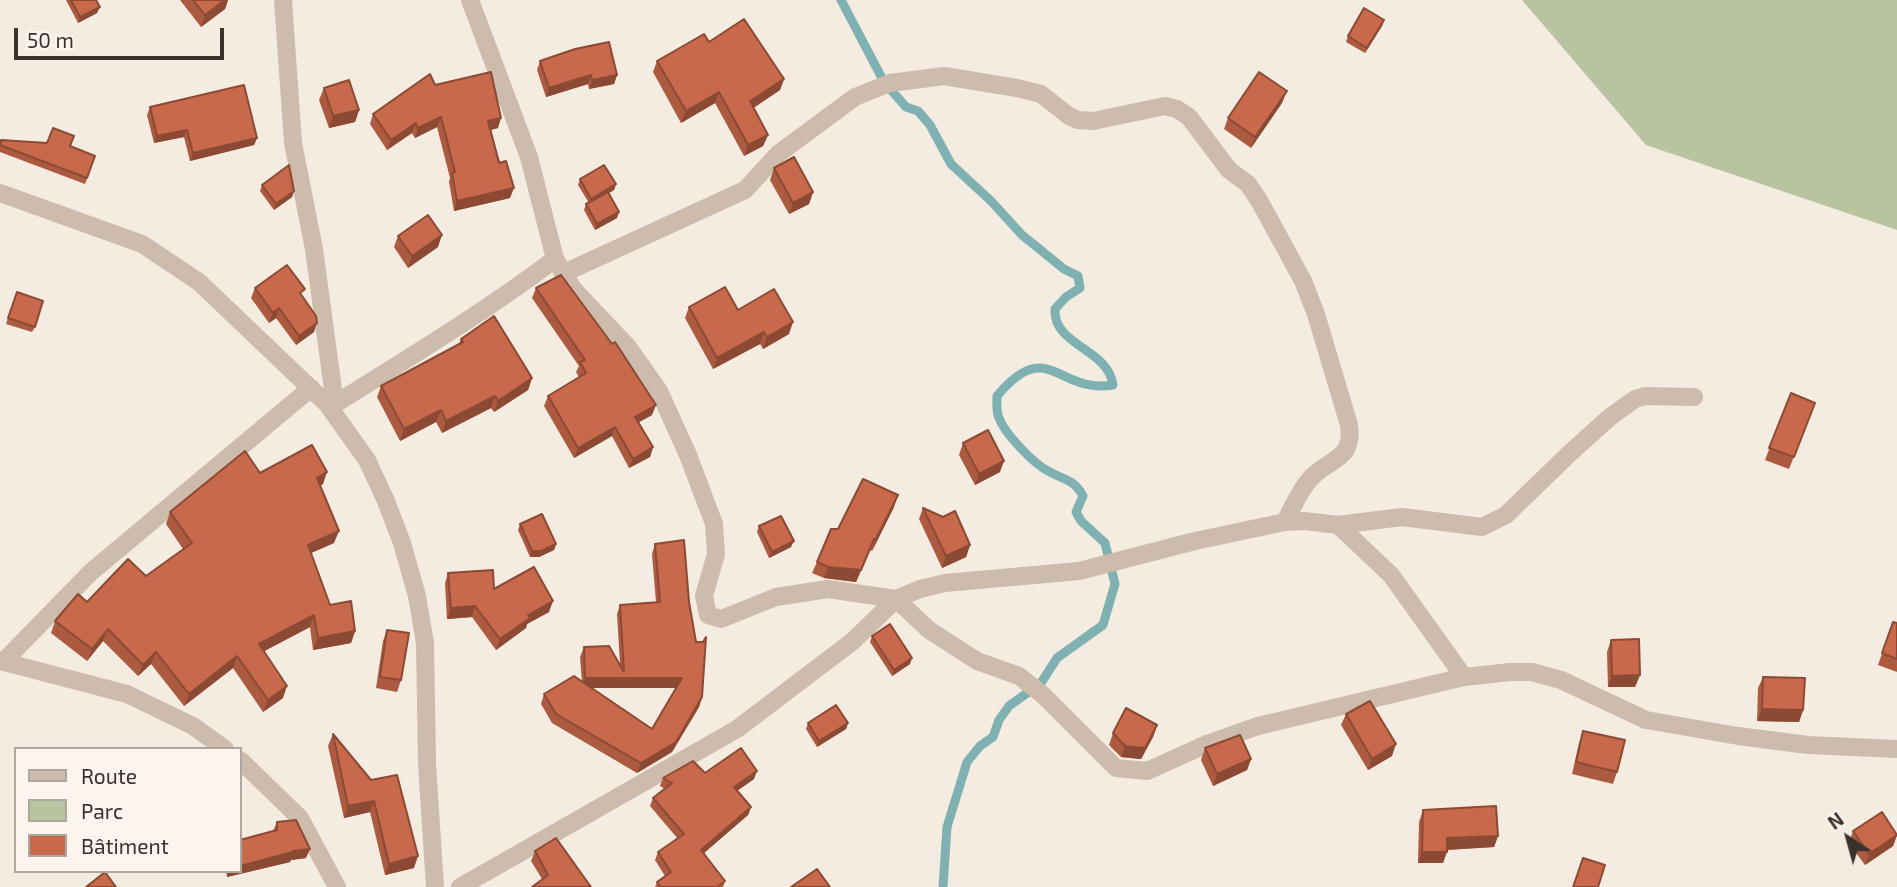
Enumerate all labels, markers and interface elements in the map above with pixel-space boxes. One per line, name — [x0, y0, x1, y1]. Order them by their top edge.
scale bar — [18, 14, 228, 58]
text: 50 m — [27, 27, 74, 52]
legend — [14, 747, 242, 873]
text: Route — [81, 763, 137, 788]
text: Parc — [81, 798, 123, 823]
north arrow — [1813, 803, 1883, 873]
text: N — [1823, 807, 1848, 834]
text: Bâtiment — [81, 833, 169, 858]

